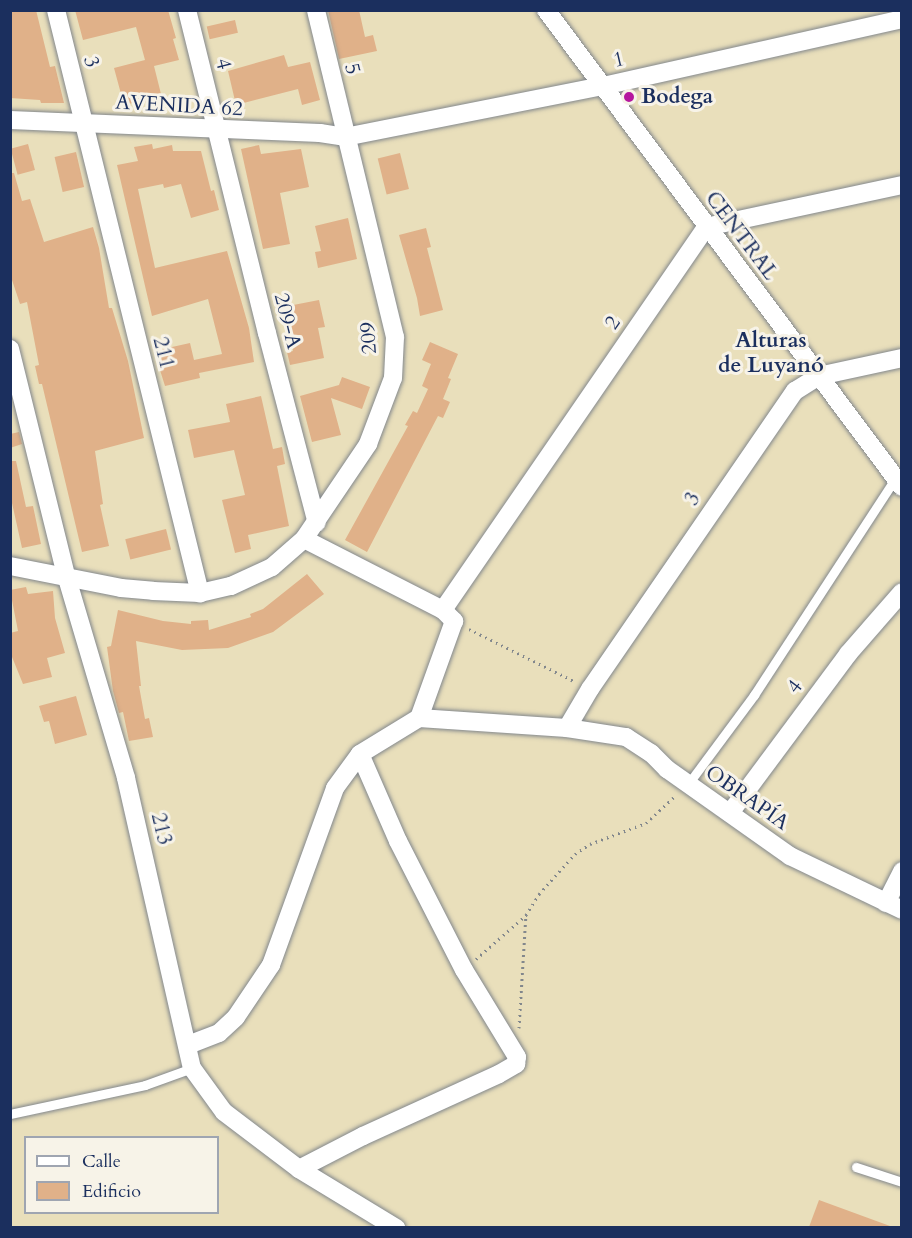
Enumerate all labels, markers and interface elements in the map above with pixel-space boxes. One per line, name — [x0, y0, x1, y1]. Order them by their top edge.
street label: 1 — [611, 47, 627, 73]
street label: 3 — [78, 54, 104, 70]
street label: 4 — [209, 56, 237, 72]
street label: 5 — [339, 61, 365, 77]
place label: Bodega — [641, 84, 713, 110]
street label: AVENIDA 62 — [115, 90, 243, 122]
marker: Bodega — [622, 90, 636, 104]
street label: CENTRAL — [699, 187, 783, 285]
street label: 209-A — [268, 291, 306, 351]
street label: 2 — [600, 311, 626, 335]
street label: 209 — [355, 321, 383, 355]
district label: Alturas de Luyanó — [718, 327, 824, 378]
street label: 211 — [147, 334, 179, 372]
street label: 3 — [680, 487, 706, 511]
street label: 4 — [782, 675, 808, 699]
street label: OBRAPÍA — [700, 760, 794, 836]
street label: 213 — [145, 810, 177, 848]
legend — [24, 1136, 219, 1214]
text: Calle — [82, 1149, 121, 1174]
text: Edificio — [82, 1179, 141, 1204]

